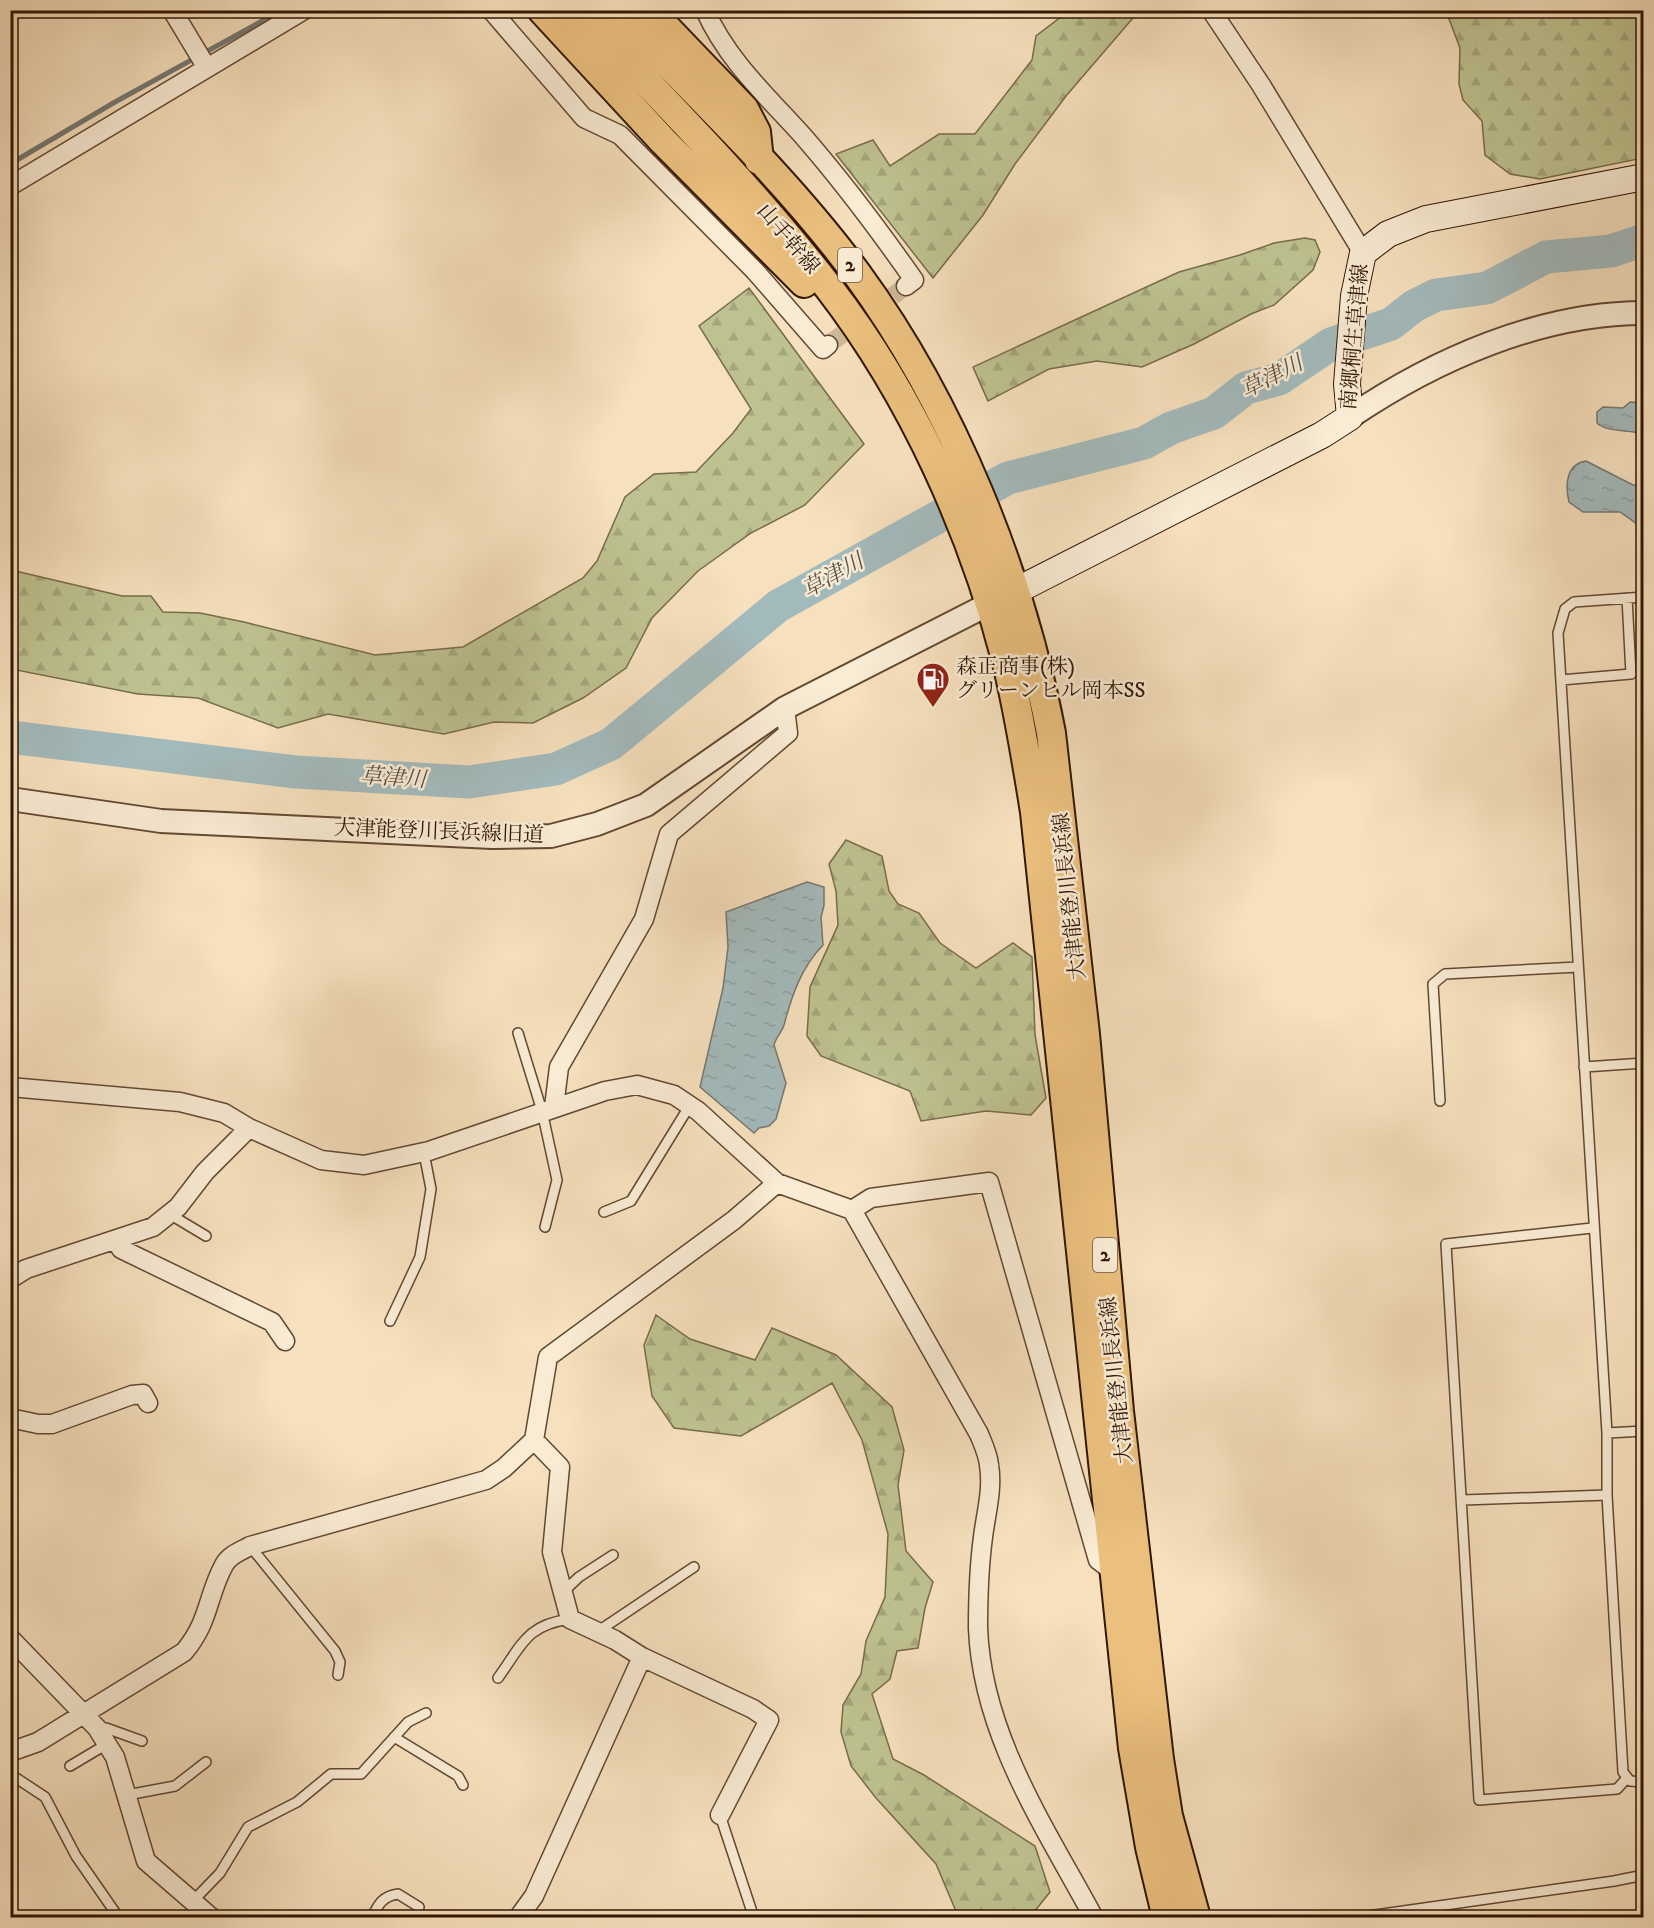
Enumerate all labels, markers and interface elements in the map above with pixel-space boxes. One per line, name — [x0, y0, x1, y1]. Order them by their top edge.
street label: 山手幹線 — [751, 198, 825, 280]
road number: 2 — [838, 248, 862, 282]
street label: 南郷桐生草津線 — [1336, 263, 1374, 411]
water label: 草津川 — [1236, 349, 1309, 404]
water label: 草津川 — [798, 547, 870, 604]
place label: 森正商事(株) グリーンヒル岡本SS — [956, 654, 1146, 704]
fuel station icon: 森正商事(株) グリーンヒル岡本SS — [915, 661, 951, 708]
water label: 草津川 — [359, 762, 429, 794]
street label: 大津能登川長浜線 — [1048, 811, 1092, 981]
street label: 大津能登川長浜線旧道 — [334, 815, 544, 849]
road number: 2 — [1093, 1238, 1117, 1272]
street label: 大津能登川長浜線 — [1095, 1295, 1139, 1465]

